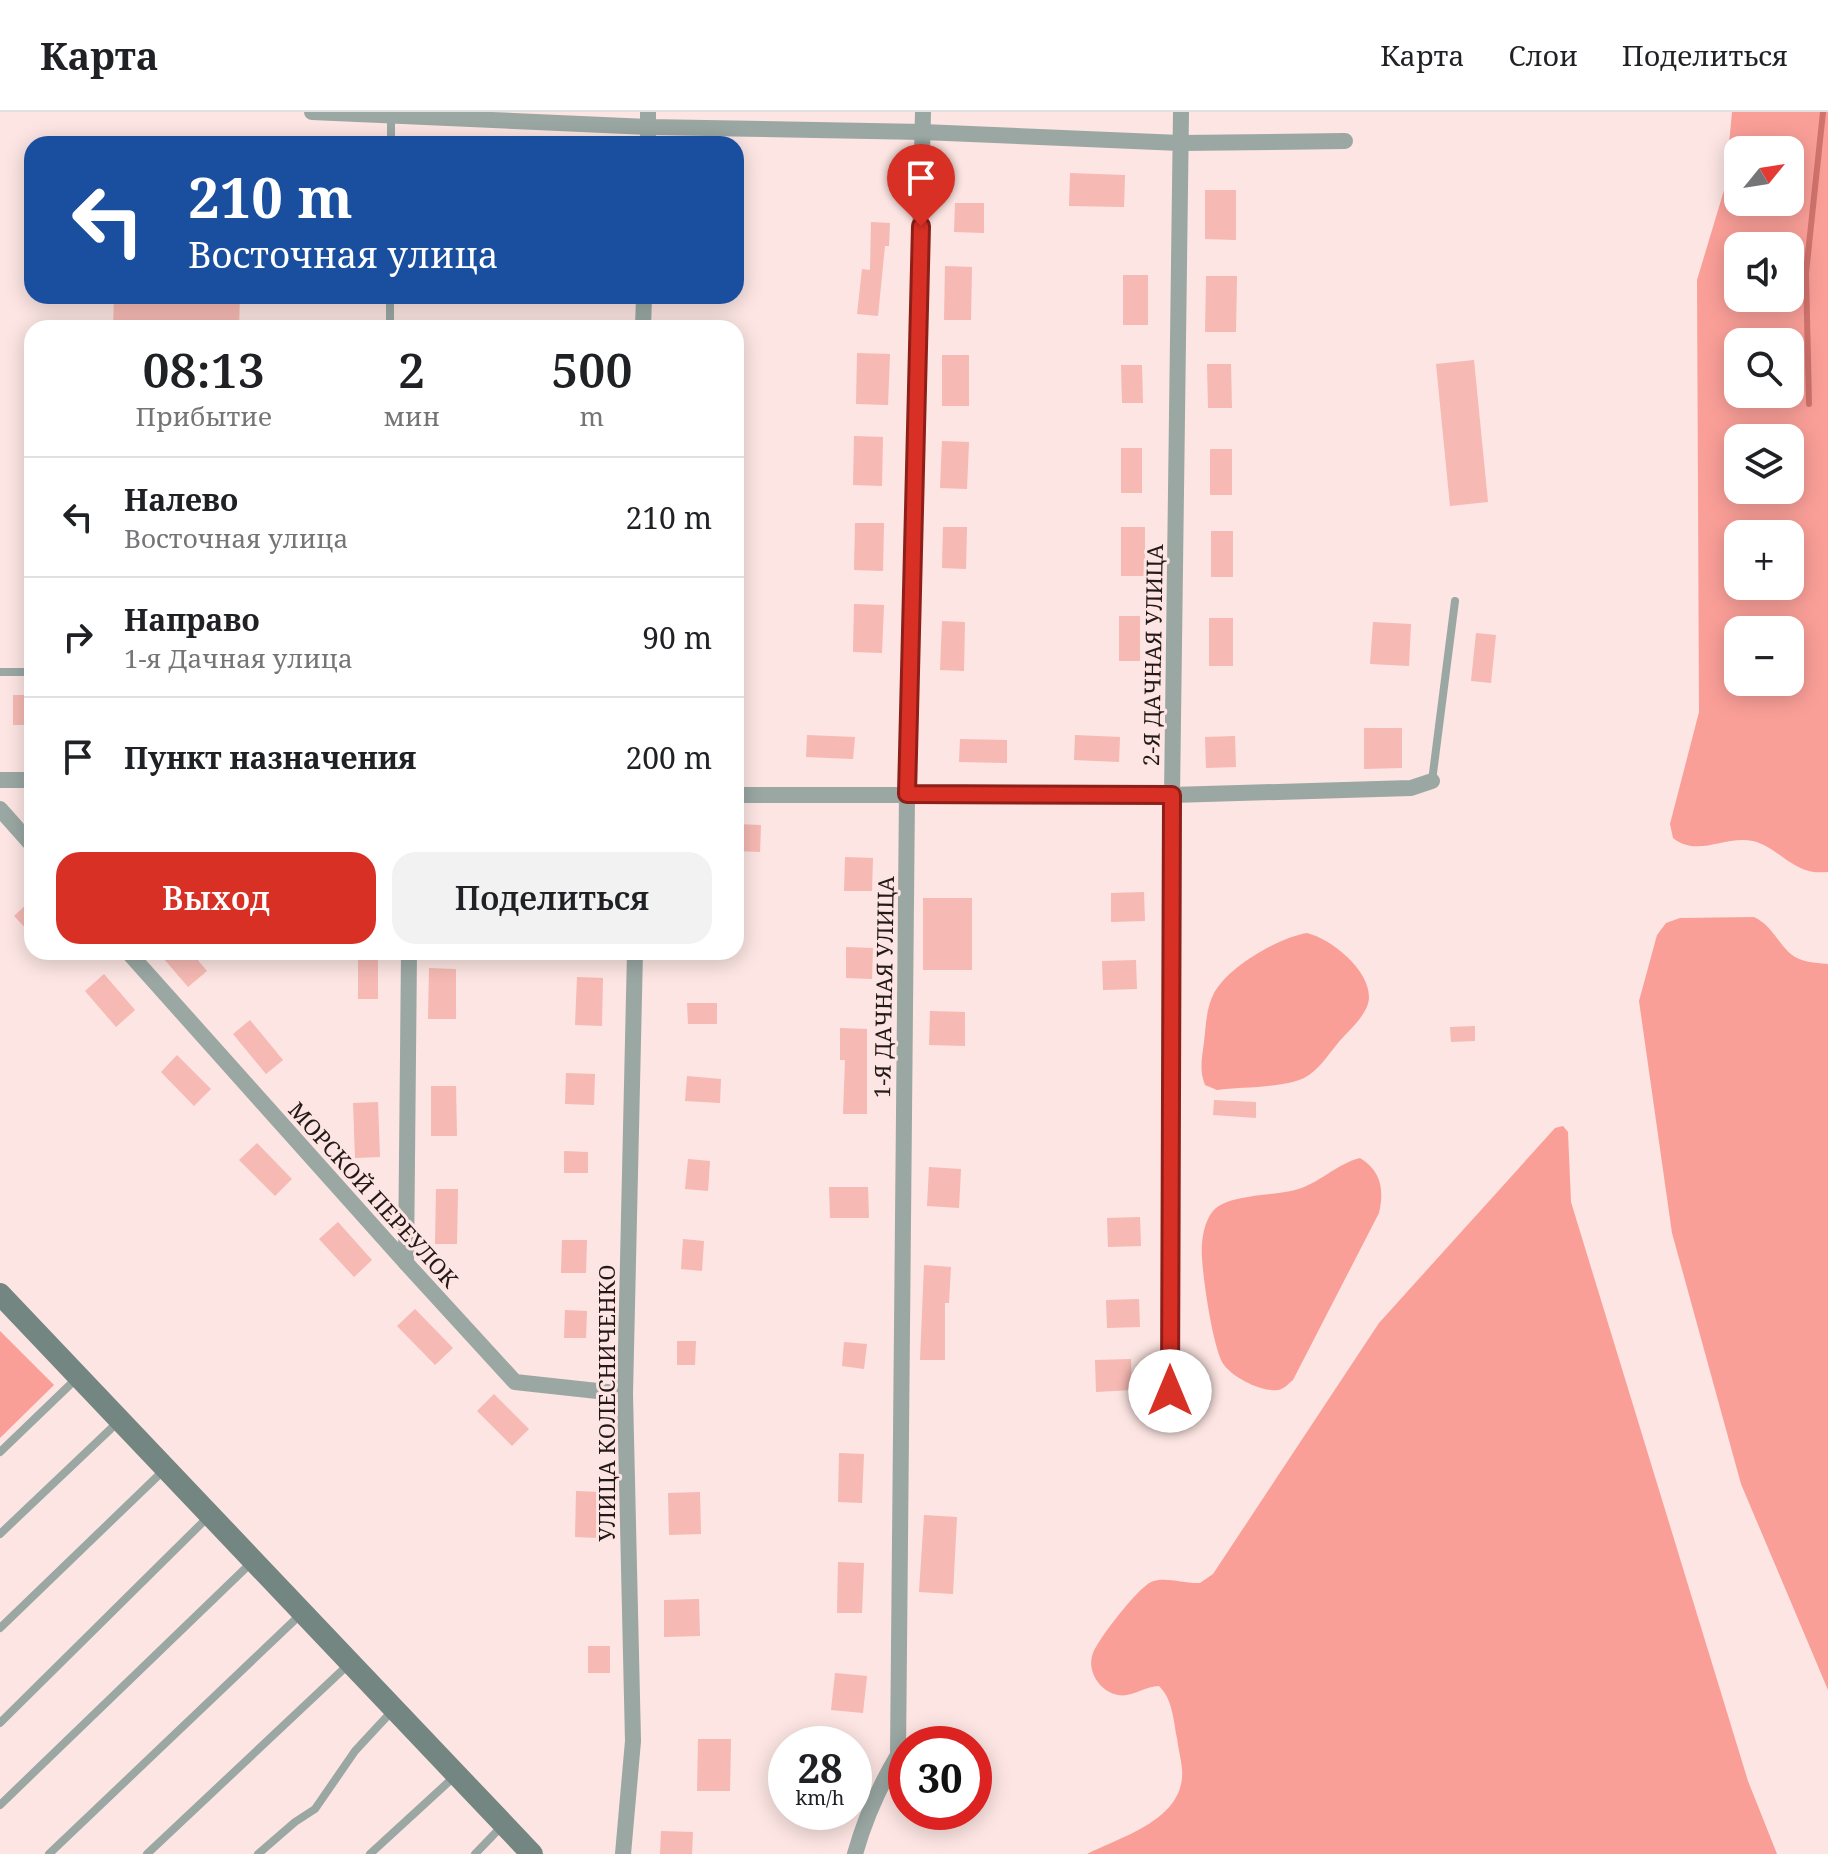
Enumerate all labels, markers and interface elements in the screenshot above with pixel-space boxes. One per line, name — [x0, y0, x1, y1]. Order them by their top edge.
text: Карта — [40, 29, 158, 81]
text: Карта — [1380, 36, 1464, 74]
text: Слои — [1508, 36, 1578, 74]
text: Поделиться — [1622, 36, 1788, 74]
north arrow — [1724, 136, 1804, 216]
map controls — [1724, 136, 1804, 696]
pin — [887, 144, 955, 226]
icon: arrive — [899, 156, 943, 200]
text: 210 m — [188, 158, 353, 234]
icon: left — [56, 168, 160, 272]
text: Восточная улица — [188, 230, 498, 279]
button: sound — [1724, 232, 1804, 312]
button: search — [1724, 328, 1804, 408]
text: 08:13 — [143, 337, 265, 402]
text: 2 — [398, 337, 425, 402]
text: 500 — [551, 337, 632, 402]
text: Прибытие — [136, 398, 272, 434]
text: мин — [383, 398, 440, 434]
text: m — [580, 398, 604, 434]
button: layers — [1724, 424, 1804, 504]
text: Налево — [124, 479, 238, 520]
icon: left — [56, 495, 100, 539]
text: 210 m — [626, 497, 712, 538]
text: Восточная улица — [124, 520, 348, 556]
button: + — [1724, 520, 1804, 600]
street label: 2-Я ДАЧНАЯ УЛИЦА — [1135, 543, 1169, 766]
text: Направо — [124, 599, 260, 640]
icon: right — [56, 615, 100, 659]
button: − — [1724, 616, 1804, 696]
text: 90 m — [642, 617, 712, 658]
text: 1-я Дачная улица — [124, 640, 353, 676]
icon: arrive — [56, 735, 100, 779]
text: Пункт назначения — [124, 737, 416, 778]
text: 200 m — [626, 737, 712, 778]
button: Выход — [56, 852, 376, 944]
button: Поделиться — [392, 852, 712, 944]
street label: 1-Я ДАЧНАЯ УЛИЦА — [866, 875, 900, 1098]
street label: МОРСКОЙ ПЕРЕУЛОК — [283, 1095, 466, 1294]
street label: УЛИЦА КОЛЕСНИЧЕНКО — [591, 1265, 621, 1541]
position arrow — [1128, 1349, 1212, 1433]
speed limit sign: 30 — [888, 1726, 992, 1830]
text: 28 — [797, 1740, 843, 1795]
text: km/h — [795, 1784, 845, 1811]

